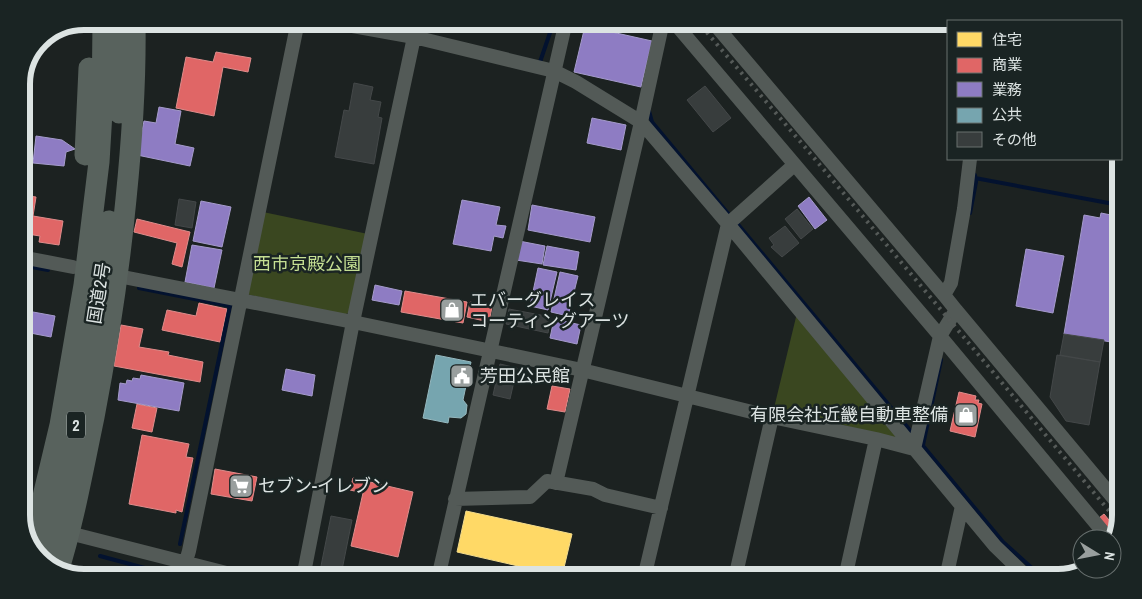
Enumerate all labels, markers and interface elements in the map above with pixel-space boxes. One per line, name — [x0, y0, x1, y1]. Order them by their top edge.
legend — [947, 20, 1122, 160]
text: 住宅 — [992, 29, 1022, 50]
text: 商業 — [992, 54, 1022, 75]
text: 業務 — [992, 79, 1022, 100]
text: 公共 — [992, 104, 1022, 125]
text: その他 — [992, 129, 1037, 150]
park label: 西市京殿公園 — [253, 251, 361, 276]
street label: 国道2号 — [81, 260, 116, 326]
place label: エバーグレイス コーティングアーツ — [470, 287, 629, 333]
shop icon: エバーグレイス コーティングアーツ — [439, 297, 465, 323]
public building icon: 芳田公民館 — [449, 363, 475, 389]
place label: 芳田公民館 — [480, 363, 570, 388]
place label: 有限会社近畿自動車整備 — [750, 402, 948, 427]
shop icon: 有限会社近畿自動車整備 — [953, 402, 979, 428]
road number: 2 — [67, 412, 85, 438]
supermarket icon: セブン-イレブン — [228, 473, 254, 499]
place label: セブン-イレブン — [258, 473, 389, 498]
north arrow — [1072, 529, 1122, 579]
text: N — [1100, 551, 1119, 562]

